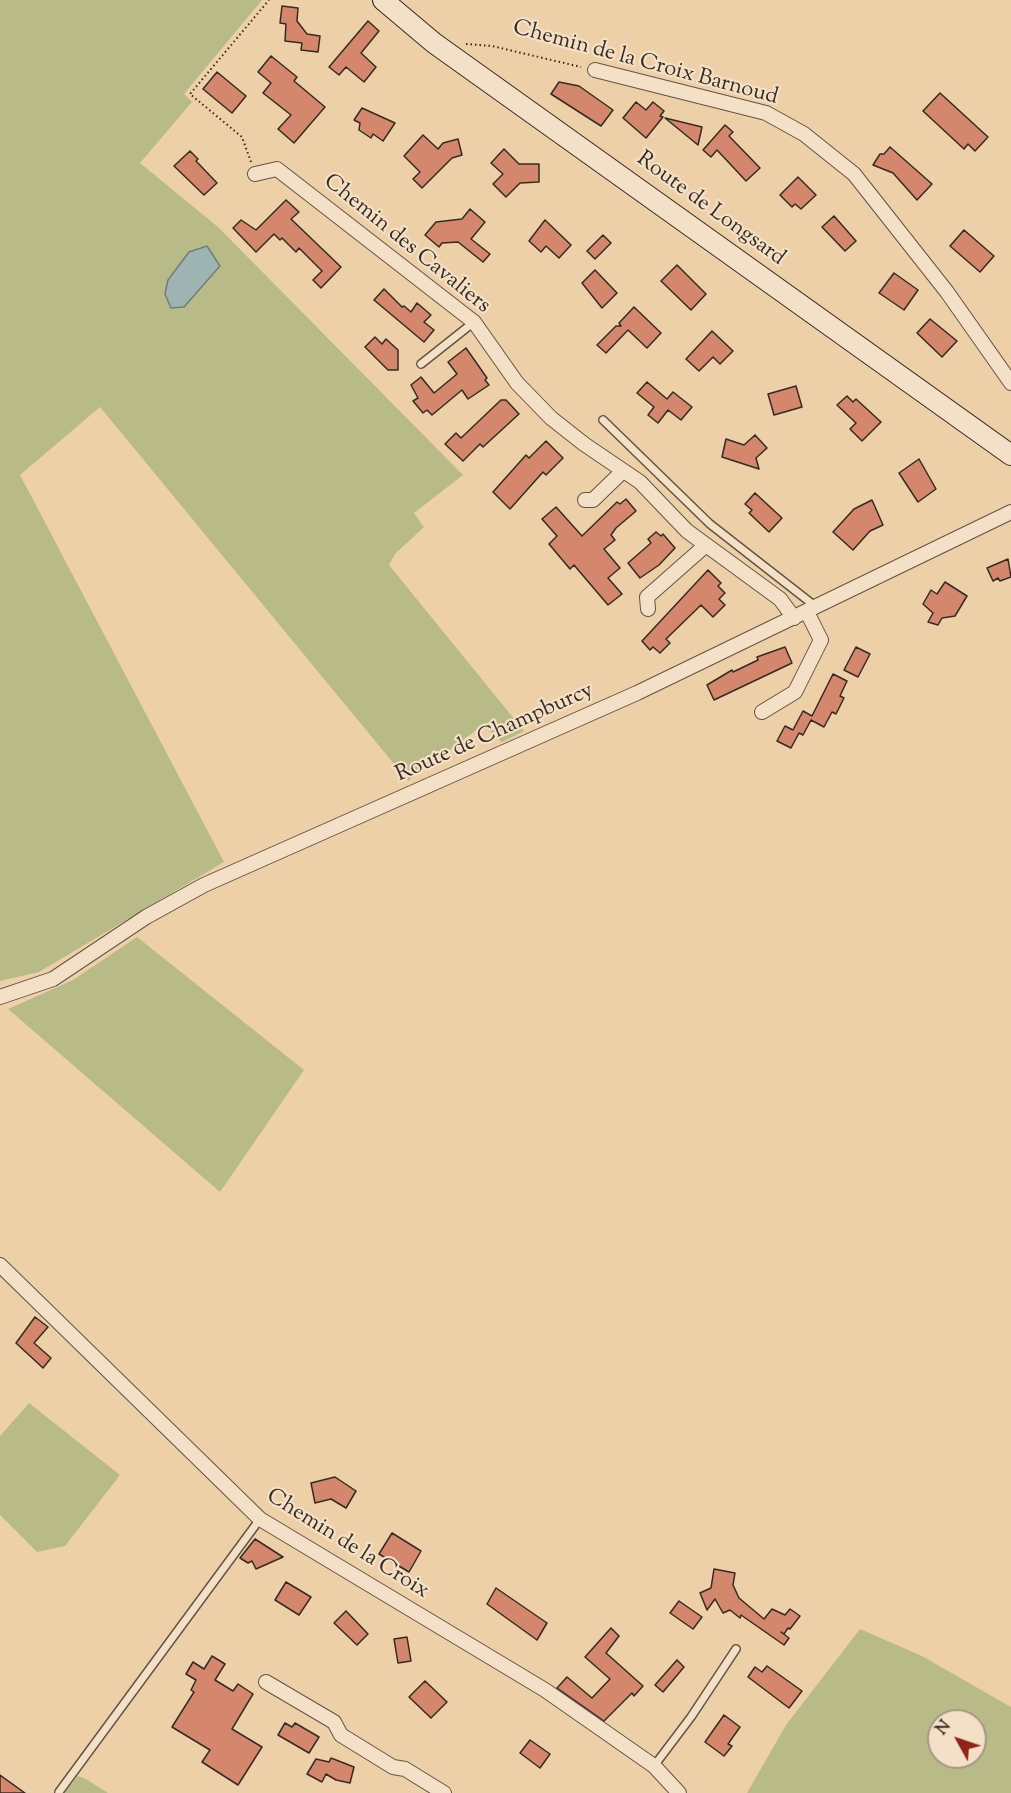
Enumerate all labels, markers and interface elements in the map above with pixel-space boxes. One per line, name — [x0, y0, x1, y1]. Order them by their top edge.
street label: Chemin de la Croix Barnoud — [509, 16, 781, 112]
street label: Route de Longsard — [630, 147, 790, 273]
street label: Chemin des Cavaliers — [317, 170, 495, 320]
street label: Route de Champburcy — [392, 679, 598, 789]
street label: Chemin de la Croix — [261, 1484, 433, 1606]
north arrow — [927, 1709, 987, 1769]
text: N — [931, 1716, 957, 1741]

